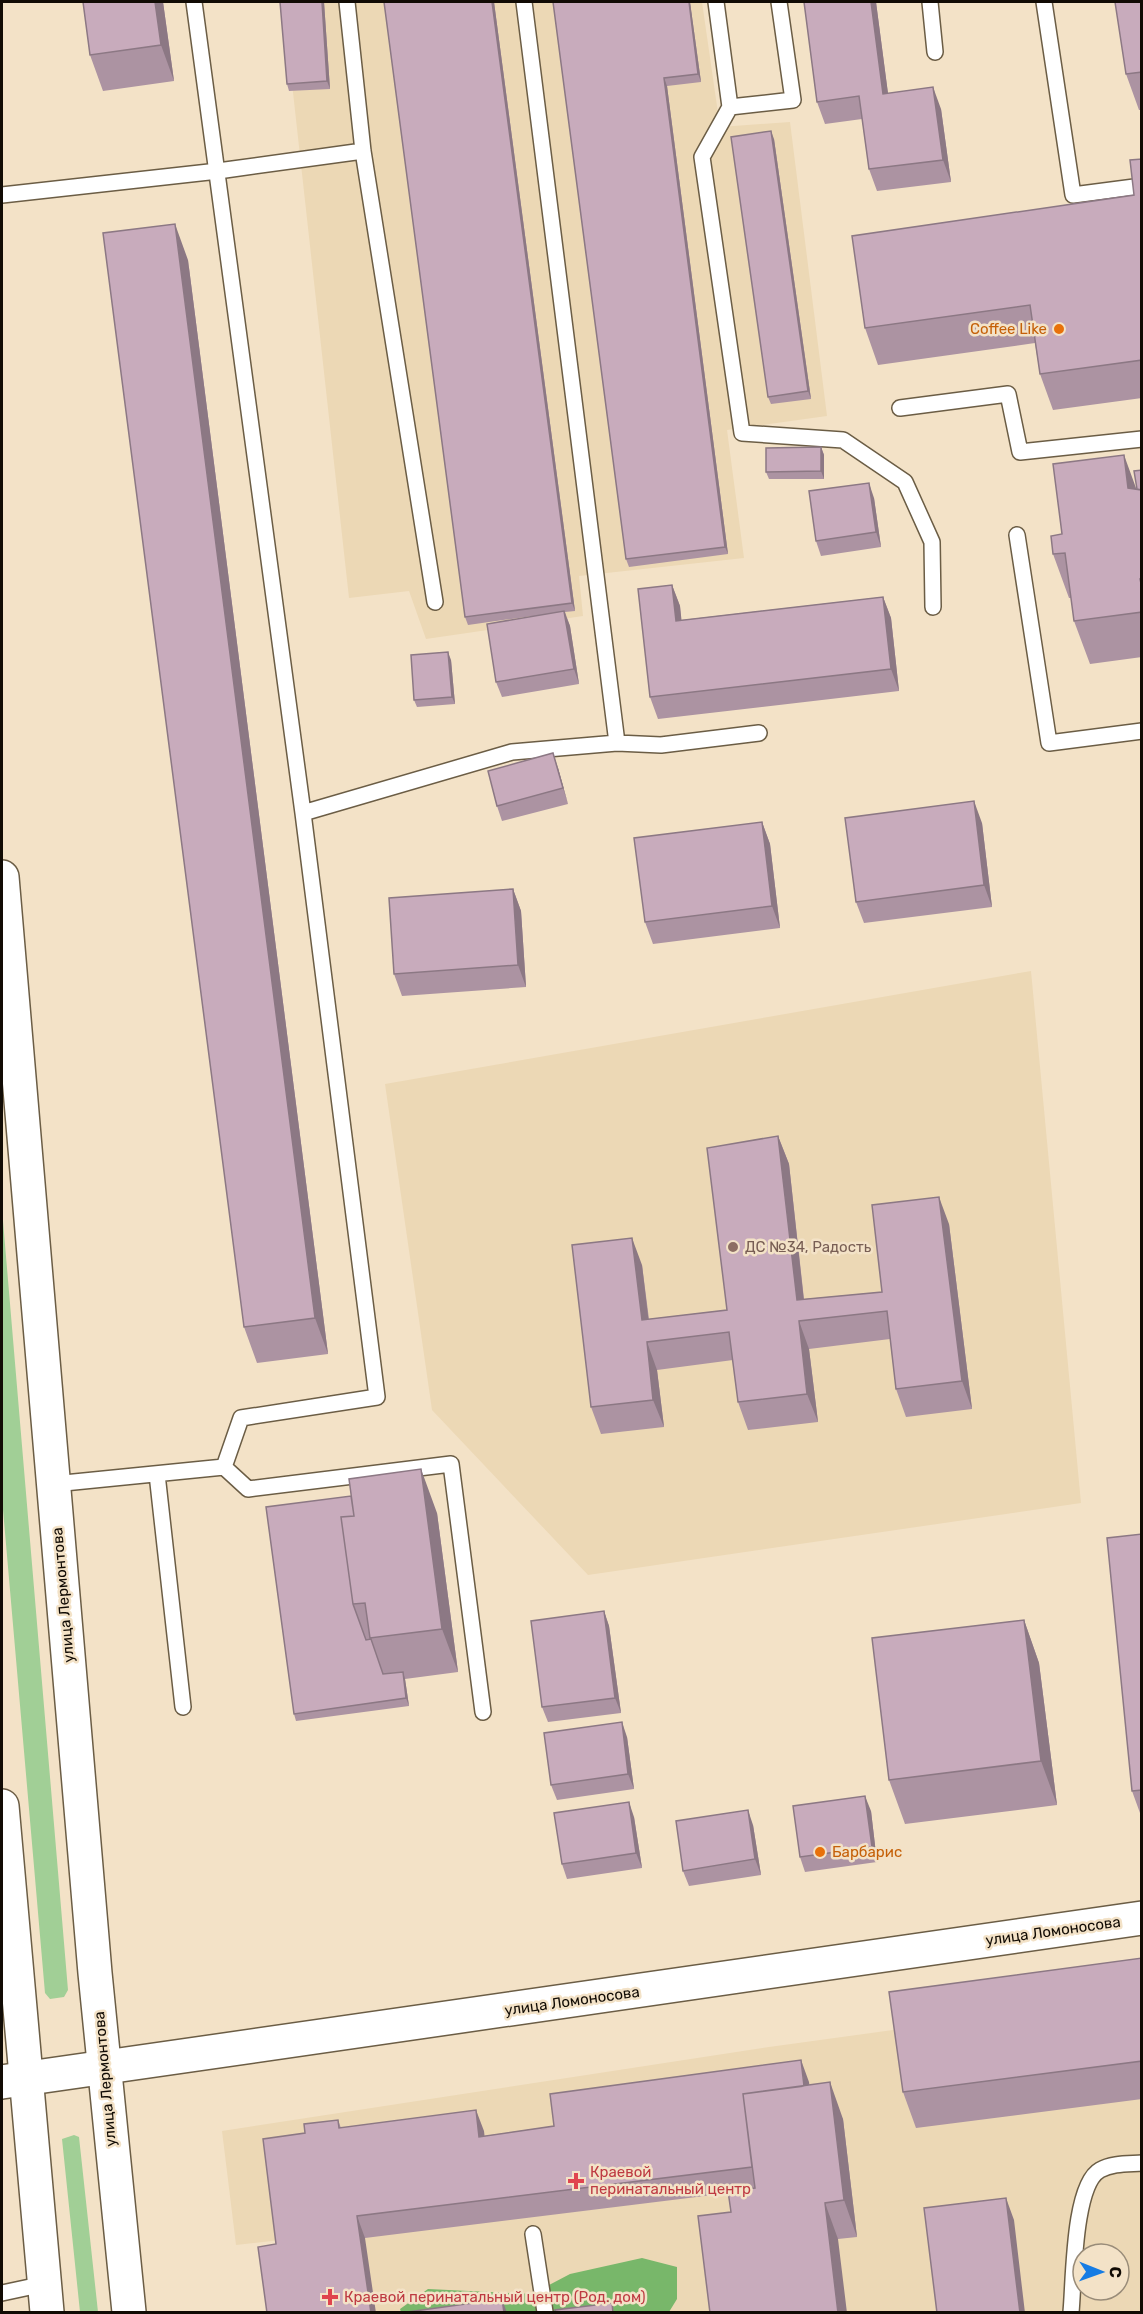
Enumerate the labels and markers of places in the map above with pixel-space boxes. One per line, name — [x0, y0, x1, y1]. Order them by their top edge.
place label: Coffee Like — [970, 320, 1047, 338]
marker: Coffee Like — [1052, 322, 1066, 336]
place label: ДС №34, Радость — [745, 1238, 872, 1256]
marker: ДС №34, Радость — [726, 1240, 740, 1254]
place label: Барбарис — [832, 1843, 902, 1861]
marker: Барбарис — [813, 1845, 827, 1859]
place label: Краевой перинатальный центр — [590, 2163, 751, 2198]
marker: Краевой перинатальный центр — [567, 2172, 585, 2190]
marker: Краевой перинатальный центр (Род. дом) — [321, 2288, 339, 2306]
place label: Краевой перинатальный центр (Род. дом) — [344, 2288, 646, 2306]

